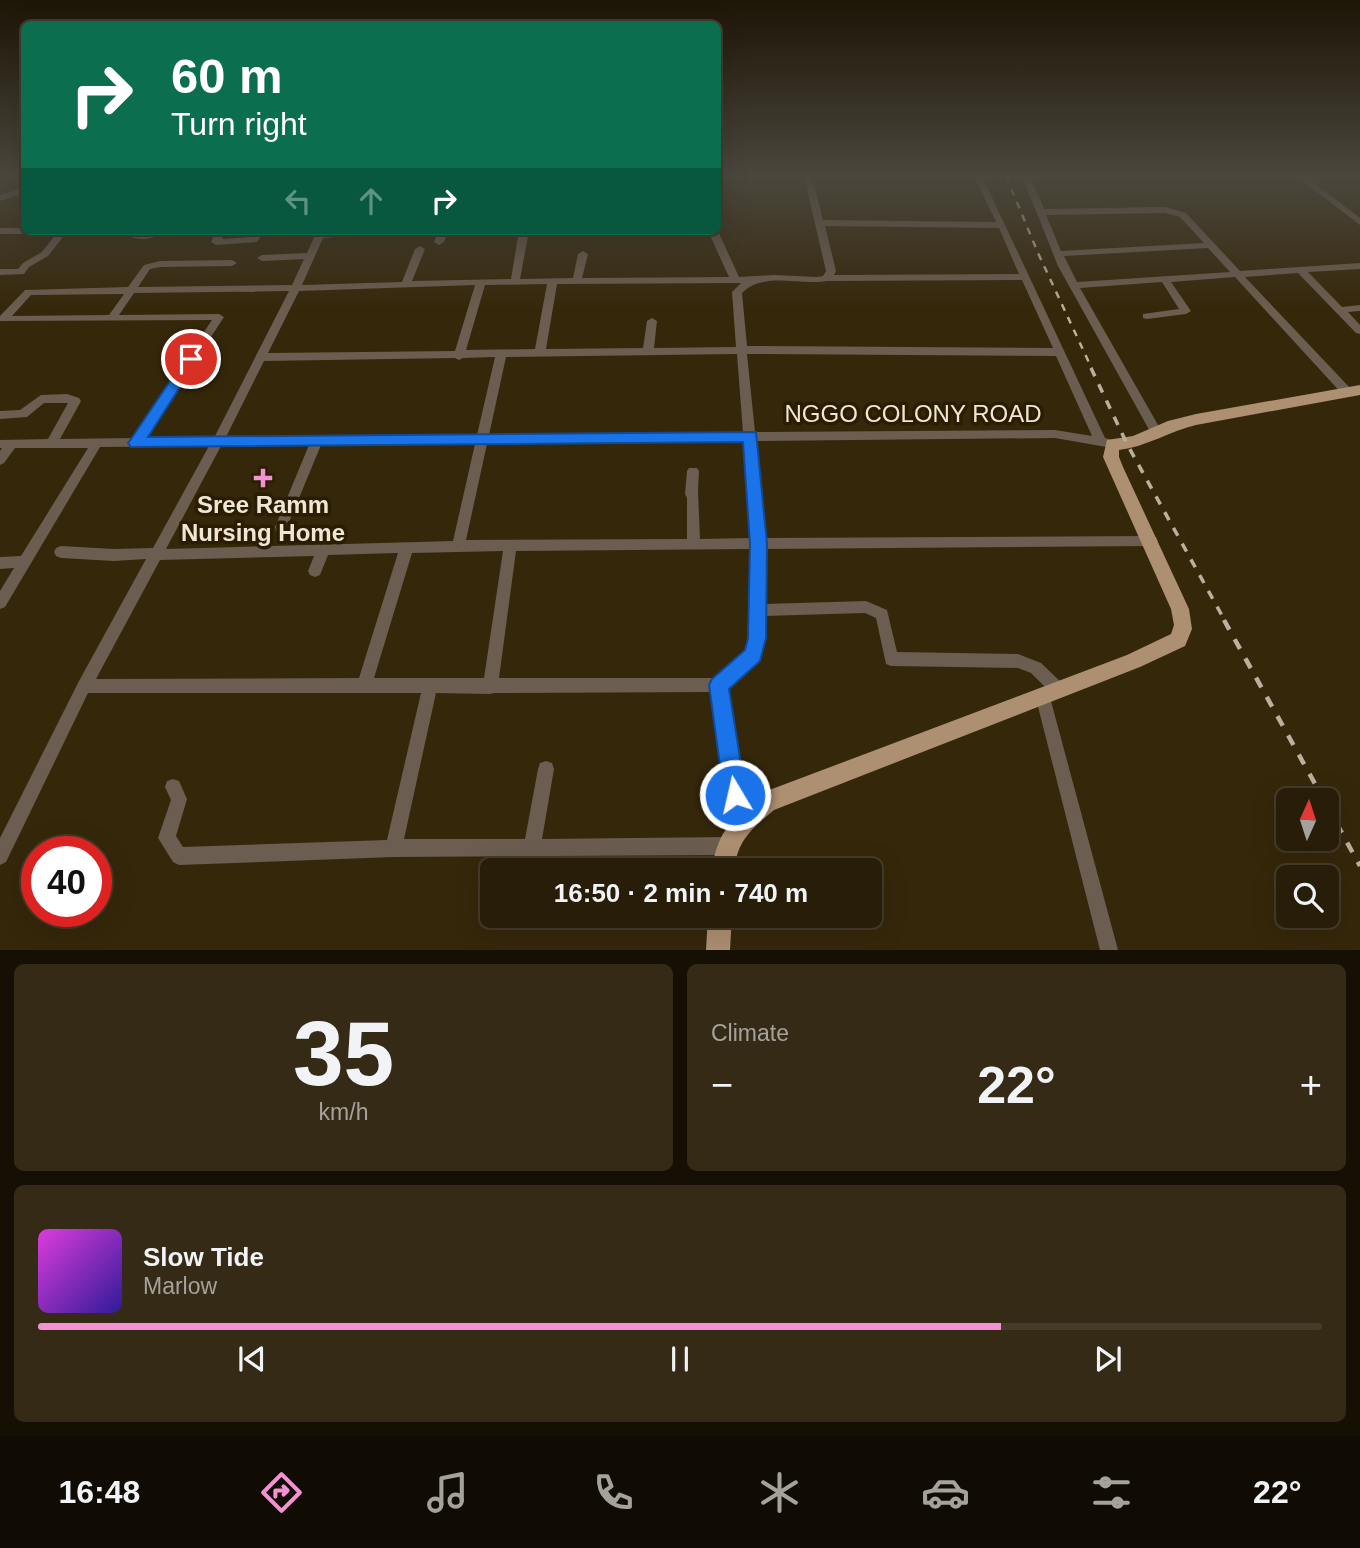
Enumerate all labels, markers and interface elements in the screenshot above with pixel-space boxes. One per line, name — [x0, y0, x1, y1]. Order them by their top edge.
icon: right — [56, 49, 147, 140]
text: 60 m — [171, 49, 283, 103]
text: Turn right — [171, 106, 307, 142]
icon: left — [279, 182, 317, 220]
icon: ahead — [352, 182, 390, 220]
icon: right — [425, 182, 463, 220]
pin — [161, 329, 221, 389]
icon: arrive — [172, 340, 210, 378]
street label: NGGO COLONY ROAD — [785, 400, 1041, 427]
marker: Sree Ramm Nursing Home — [253, 468, 273, 488]
place label: Sree Ramm Nursing Home — [181, 491, 345, 546]
position arrow — [698, 758, 772, 832]
north arrow — [1276, 788, 1339, 850]
map controls — [1276, 788, 1339, 928]
speed limit sign: 40 — [21, 836, 112, 927]
button: search — [1276, 865, 1339, 928]
text: 16:50 · 2 min · 740 m — [554, 878, 808, 908]
text: 35 — [293, 1003, 394, 1104]
text: Climate — [711, 1020, 789, 1046]
text: 22° — [977, 1056, 1056, 1114]
text: − — [711, 1064, 733, 1106]
text: + — [1300, 1064, 1322, 1106]
text: km/h — [319, 1099, 368, 1125]
text: Slow Tide — [143, 1242, 264, 1272]
text: Marlow — [143, 1273, 217, 1299]
icon: previous — [233, 1340, 271, 1378]
icon: pause — [661, 1340, 699, 1378]
icon: next — [1089, 1340, 1127, 1378]
icon: directions — [257, 1468, 306, 1517]
icon: music — [423, 1468, 472, 1517]
icon: phone — [589, 1468, 638, 1517]
icon: climate — [755, 1468, 804, 1517]
icon: car — [921, 1468, 970, 1517]
icon: filters — [1087, 1468, 1136, 1517]
text: 16:48 — [58, 1474, 140, 1510]
text: 22° — [1253, 1474, 1302, 1510]

